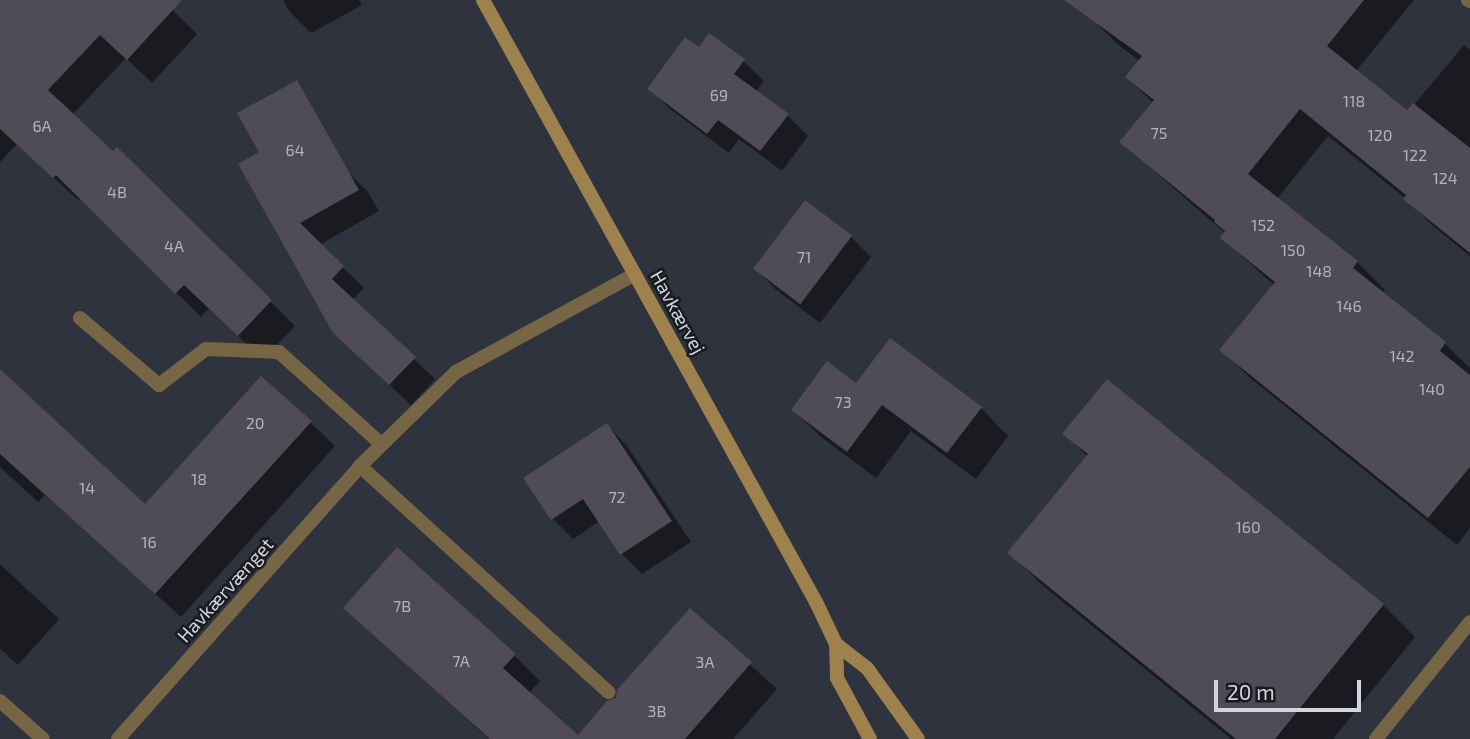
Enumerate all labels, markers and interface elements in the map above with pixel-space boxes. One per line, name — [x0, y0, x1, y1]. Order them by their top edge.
house number: 69 — [710, 85, 728, 105]
house number: 118 — [1343, 91, 1365, 111]
house number: 6A — [32, 116, 52, 136]
house number: 75 — [1151, 123, 1167, 143]
house number: 120 — [1367, 125, 1393, 145]
house number: 64 — [286, 140, 304, 160]
house number: 122 — [1403, 145, 1427, 165]
house number: 124 — [1432, 168, 1458, 188]
house number: 4B — [107, 182, 127, 202]
house number: 152 — [1251, 215, 1275, 235]
house number: 4A — [164, 236, 184, 256]
house number: 150 — [1281, 240, 1305, 260]
house number: 71 — [797, 247, 811, 267]
house number: 148 — [1306, 261, 1332, 281]
street label: Havkærvej — [646, 266, 710, 358]
house number: 146 — [1336, 296, 1362, 316]
house number: 142 — [1389, 346, 1415, 366]
house number: 140 — [1419, 379, 1445, 399]
house number: 73 — [834, 392, 852, 412]
house number: 20 — [246, 413, 264, 433]
house number: 18 — [191, 469, 207, 489]
house number: 14 — [79, 478, 95, 498]
house number: 72 — [608, 487, 626, 507]
house number: 160 — [1235, 517, 1261, 537]
house number: 16 — [141, 532, 157, 552]
street label: Havkærvænget — [172, 533, 278, 647]
house number: 7B — [393, 596, 411, 616]
house number: 7A — [452, 651, 470, 671]
house number: 3A — [696, 652, 714, 672]
scale bar — [1218, 666, 1365, 710]
text: 20 m — [1227, 679, 1275, 704]
house number: 3B — [648, 701, 666, 721]

